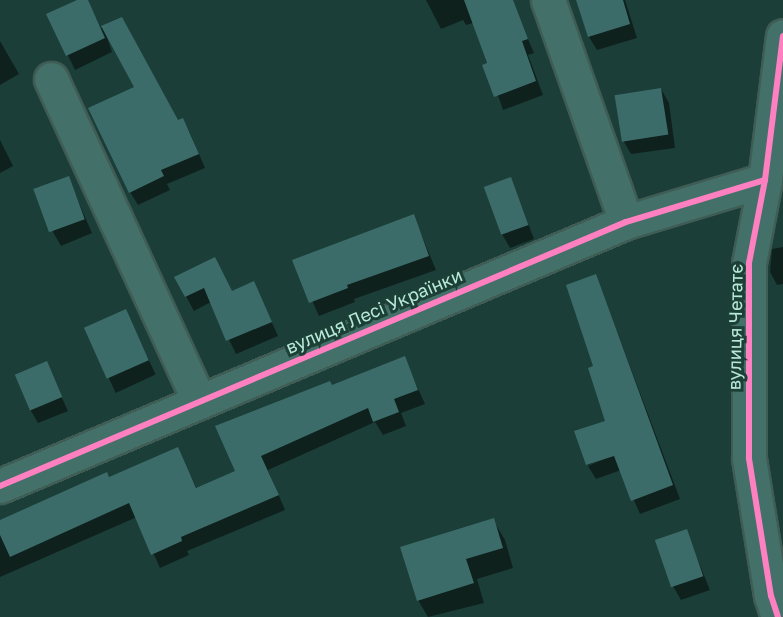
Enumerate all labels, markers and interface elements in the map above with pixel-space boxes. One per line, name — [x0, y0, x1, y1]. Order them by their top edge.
street label: вулиця Лесі Українки — [282, 264, 466, 358]
street label: вулиця Четатє — [723, 264, 747, 390]

